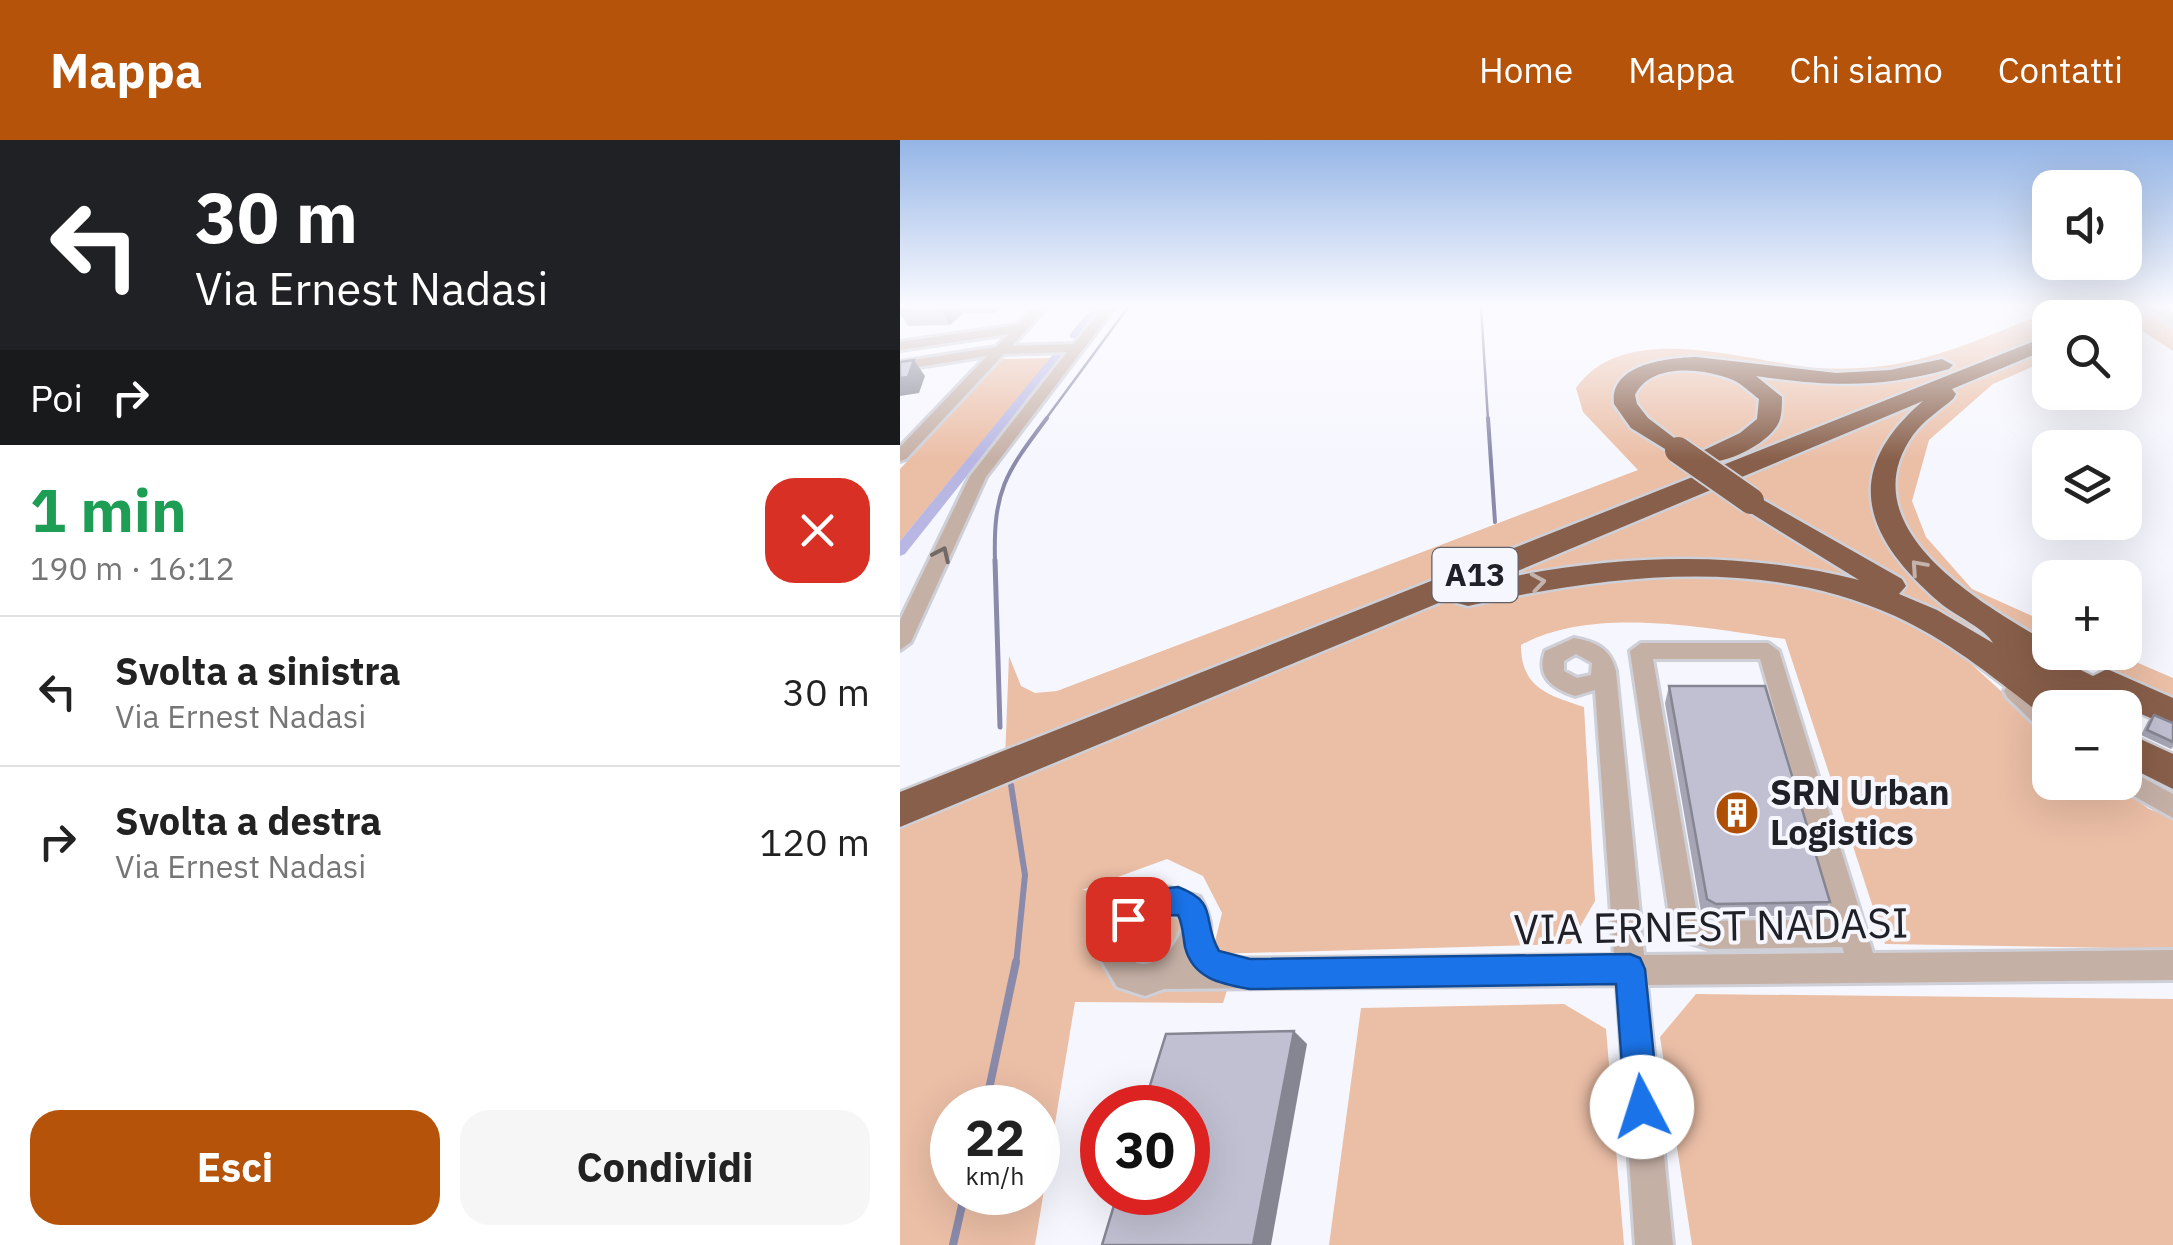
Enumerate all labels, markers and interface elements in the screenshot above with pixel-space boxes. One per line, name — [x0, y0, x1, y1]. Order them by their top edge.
text: Mappa — [50, 39, 202, 101]
text: Home — [1479, 47, 1573, 93]
text: Mappa — [1628, 47, 1735, 93]
text: Chi siamo — [1790, 47, 1943, 93]
text: Contatti — [1998, 47, 2123, 93]
map controls — [2032, 170, 2142, 800]
button: sound — [2032, 170, 2142, 280]
text: 30 m — [195, 171, 358, 262]
icon: left — [30, 180, 160, 310]
text: Via Ernest Nadasi — [195, 259, 548, 317]
button: search — [2032, 300, 2142, 410]
icon: right — [103, 370, 158, 425]
text: Poi — [30, 373, 83, 422]
button: layers — [2032, 430, 2142, 540]
text: 1 min — [30, 470, 187, 549]
button: close — [765, 478, 870, 583]
one-way arrow — [929, 546, 949, 564]
text: 190 m · 16:12 — [30, 547, 235, 589]
road number: A13 — [1432, 548, 1518, 602]
one-way arrow — [1912, 560, 1930, 579]
button: + — [2032, 560, 2142, 670]
one-way arrow — [1530, 573, 1547, 594]
text: Svolta a sinistra — [115, 646, 401, 695]
icon: left — [30, 664, 85, 719]
text: 30 m — [782, 667, 870, 716]
button: − — [2032, 690, 2142, 800]
text: Via Ernest Nadasi — [115, 695, 366, 737]
place label: SRN Urban Logistics — [1770, 769, 1950, 855]
building icon: SRN Urban Logistics — [1714, 790, 1760, 836]
text: Svolta a destra — [115, 796, 382, 845]
icon: right — [30, 814, 85, 869]
text: 120 m — [759, 817, 870, 866]
text: Via Ernest Nadasi — [115, 845, 366, 887]
pin — [1086, 877, 1171, 962]
icon: arrive — [1101, 892, 1156, 947]
street label: VIA ERNEST NADASI — [1513, 895, 1909, 956]
position arrow — [1590, 1055, 1694, 1159]
speed limit sign: 30 — [1080, 1085, 1210, 1215]
text: 22 — [965, 1105, 1025, 1170]
button: Esci — [30, 1110, 440, 1225]
button: Condividi — [460, 1110, 870, 1225]
text: km/h — [966, 1159, 1024, 1192]

